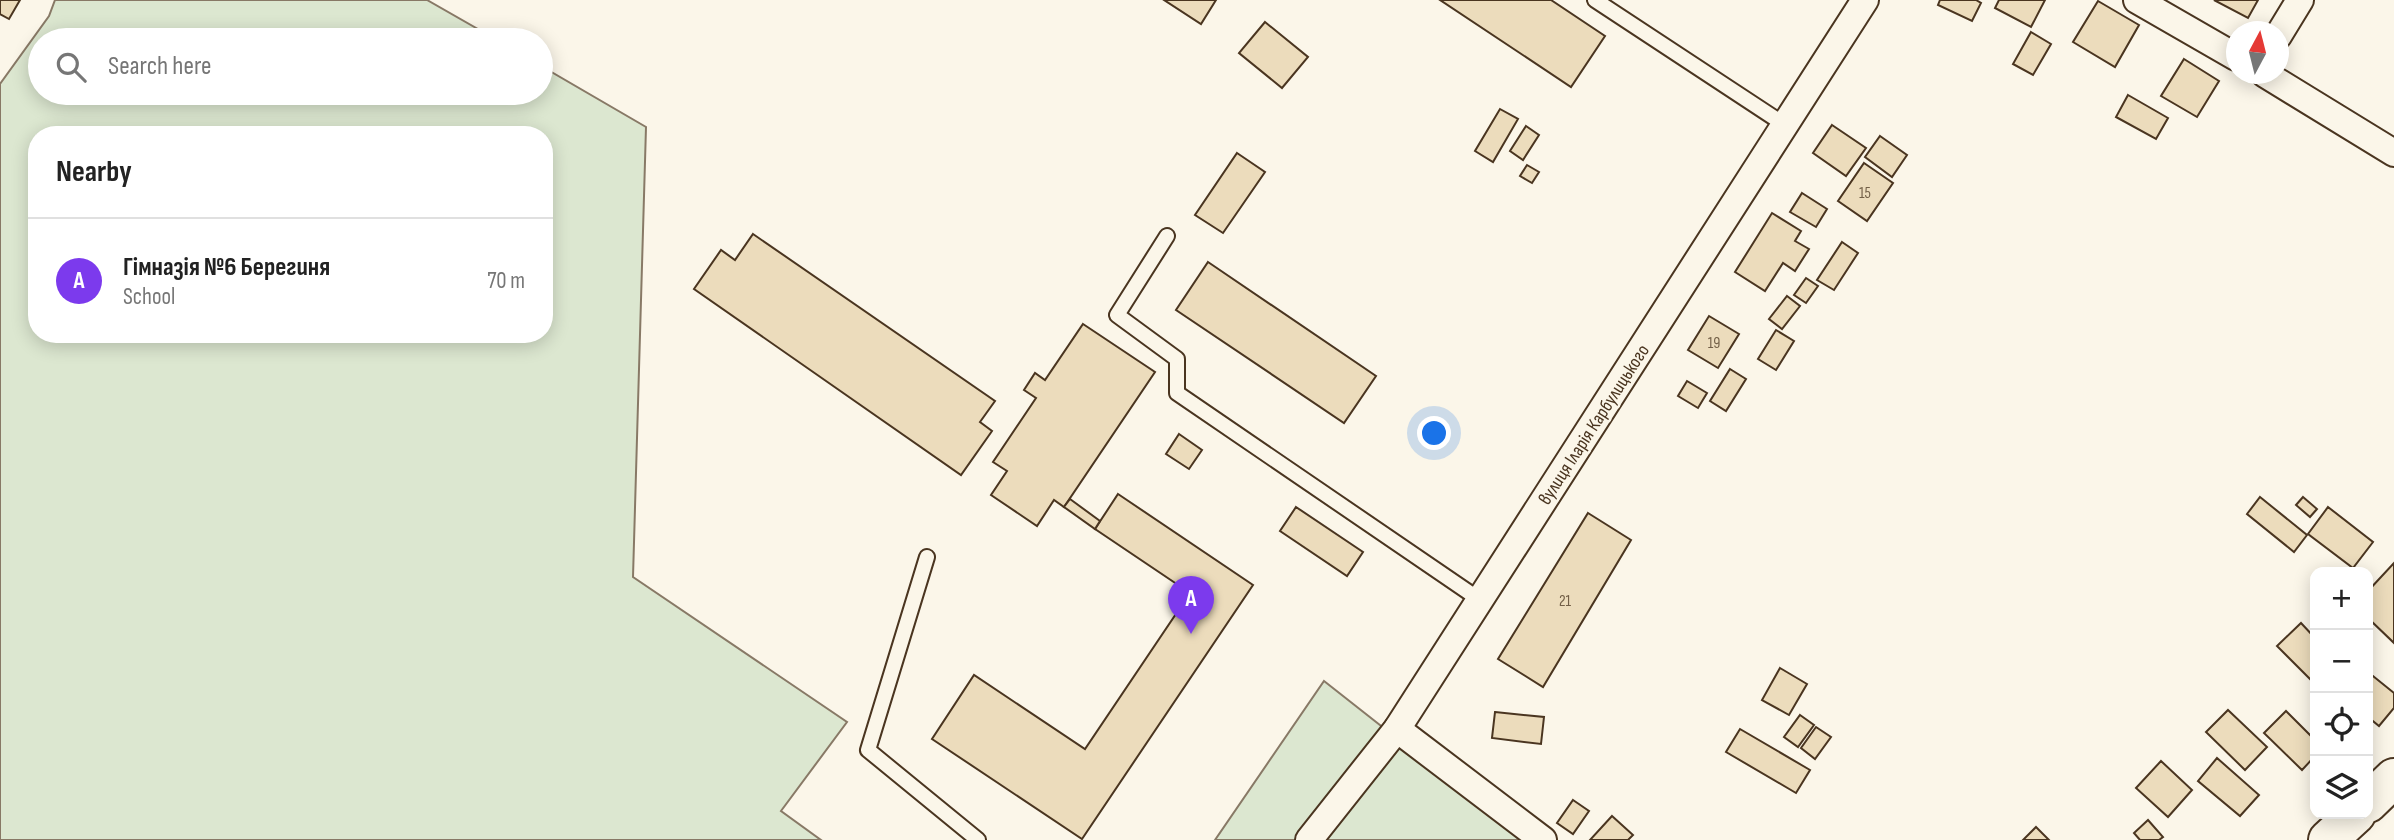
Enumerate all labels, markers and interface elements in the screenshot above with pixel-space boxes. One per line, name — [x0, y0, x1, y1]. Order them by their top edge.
north arrow — [2226, 21, 2289, 84]
search box — [28, 28, 553, 105]
icon: search — [52, 48, 90, 86]
text: Search here — [108, 51, 211, 82]
text: Nearby — [56, 154, 132, 190]
house number: 15 — [1859, 184, 1871, 203]
text: Гімназія №6 Берегиня — [123, 252, 330, 283]
text: A — [74, 267, 84, 295]
text: 70 m — [487, 267, 525, 295]
text: School — [123, 283, 175, 311]
house number: 19 — [1708, 334, 1720, 353]
street label: вулиця Іларія Карбулицького — [1534, 340, 1655, 509]
your location — [1417, 416, 1451, 450]
map controls — [2310, 567, 2373, 819]
button: + — [2310, 567, 2373, 630]
pin: A — [1168, 576, 1214, 634]
house number: 21 — [1559, 592, 1572, 611]
button: − — [2310, 630, 2373, 693]
button: locate — [2310, 693, 2373, 756]
button: layers — [2310, 756, 2373, 819]

